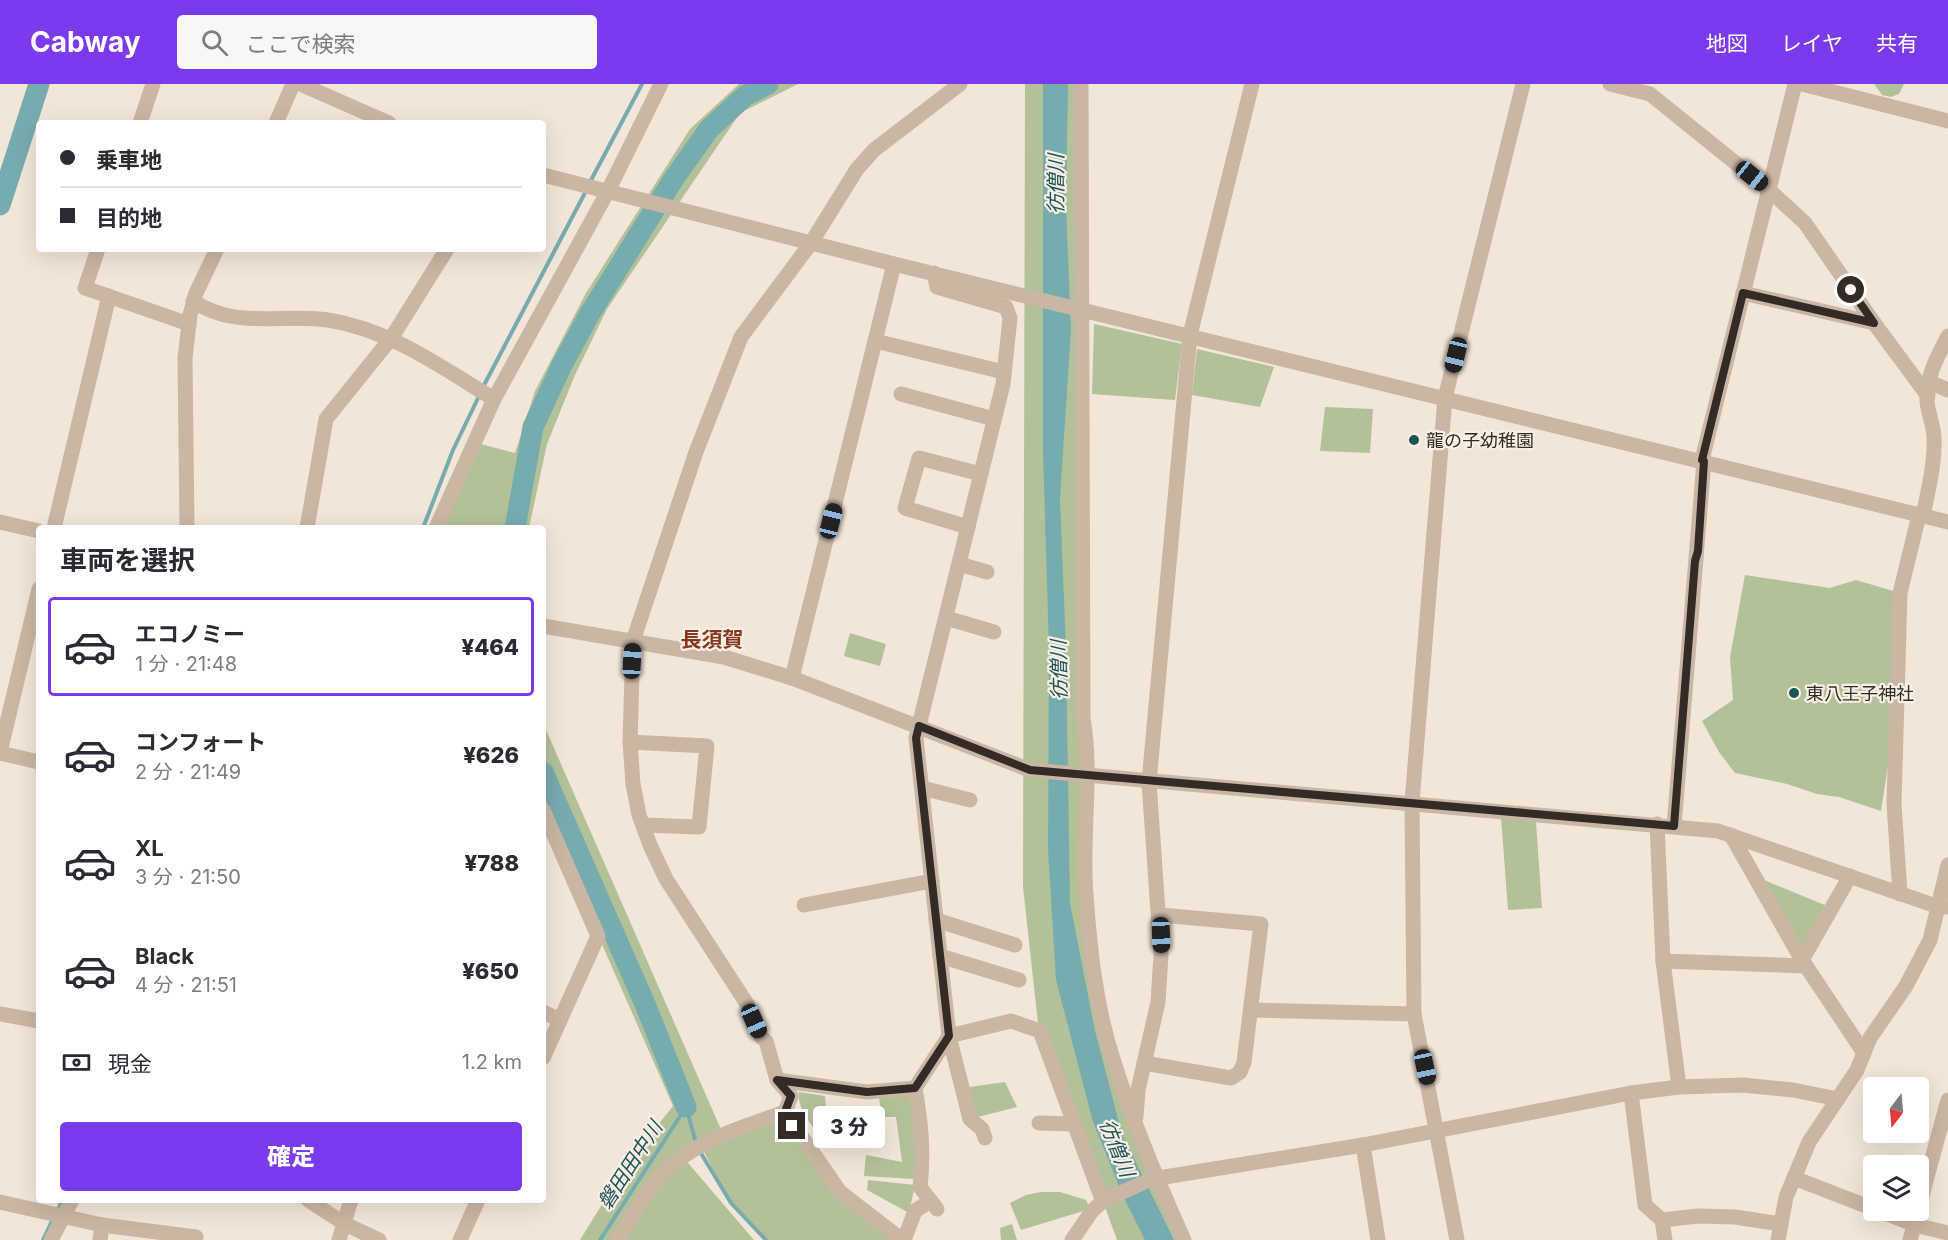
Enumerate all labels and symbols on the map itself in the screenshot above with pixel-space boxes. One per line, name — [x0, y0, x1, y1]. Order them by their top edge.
water label: 彷僧川 — [1044, 152, 1068, 214]
car — [1732, 158, 1772, 194]
route start — [1837, 276, 1864, 303]
car — [1443, 335, 1469, 375]
place label: 龍の子幼稚園 — [1426, 430, 1534, 451]
marker: 龍の子幼稚園 — [1407, 433, 1421, 447]
car — [818, 501, 844, 541]
district label: 長須賀 — [681, 627, 744, 652]
water label: 彷僧川 — [1046, 638, 1072, 700]
car — [622, 643, 642, 679]
place label: 東八王子神社 — [1806, 683, 1914, 704]
marker: 東八王子神社 — [1787, 686, 1801, 700]
car — [1151, 917, 1171, 953]
car — [738, 1001, 770, 1041]
car — [1412, 1048, 1438, 1086]
north arrow — [1863, 1077, 1929, 1143]
callout: 3 分 — [813, 1105, 885, 1147]
route end — [778, 1112, 805, 1139]
water label: 磐田田中川 — [593, 1115, 668, 1213]
water label: 彷僧川 — [1095, 1116, 1140, 1182]

